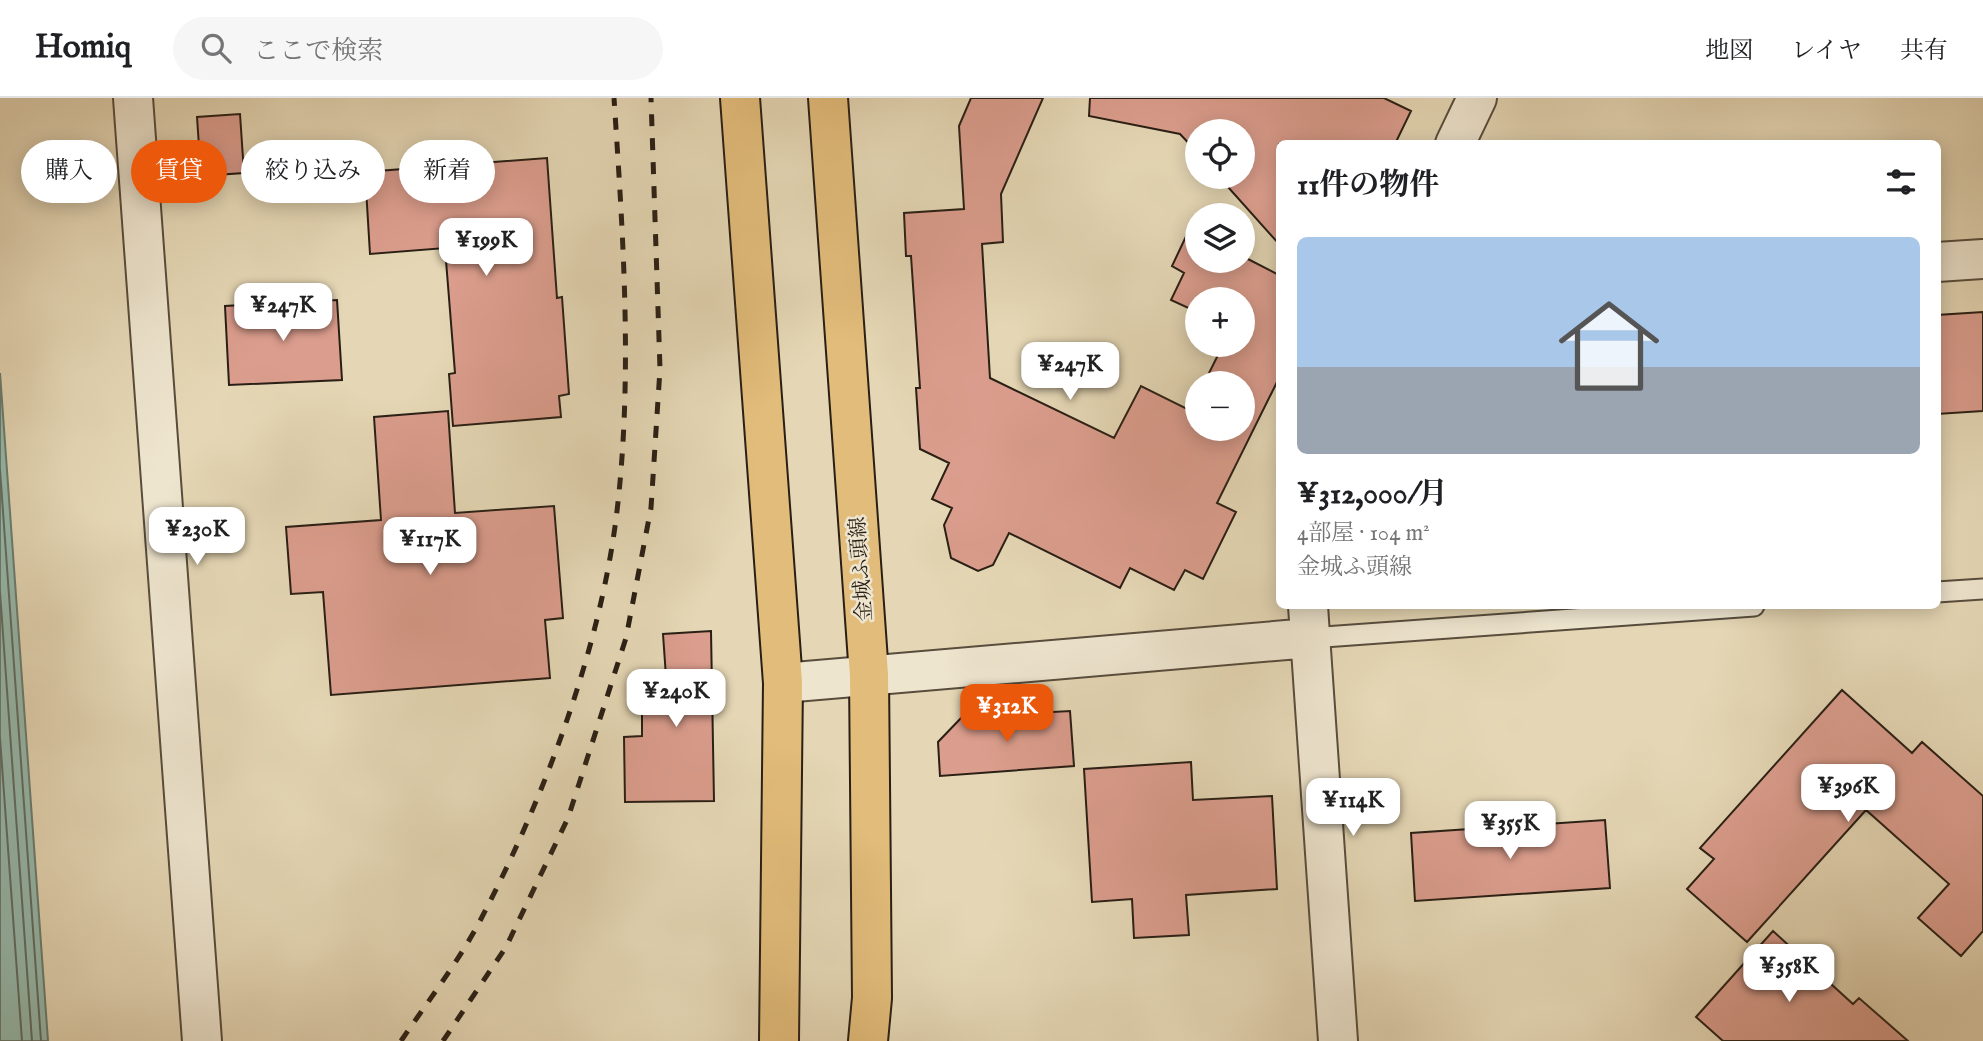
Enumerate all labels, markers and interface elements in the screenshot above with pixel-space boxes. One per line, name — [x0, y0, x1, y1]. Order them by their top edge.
search box — [173, 17, 663, 80]
text: Homiq — [35, 27, 131, 69]
icon: search — [197, 29, 235, 67]
text: ここで検索 — [253, 35, 383, 68]
text: 地図 — [1705, 36, 1753, 67]
text: レイヤ — [1791, 36, 1862, 67]
text: 共有 — [1900, 36, 1948, 67]
map controls — [1185, 119, 1255, 441]
button: locate — [1185, 119, 1255, 189]
chip: 購入 — [21, 140, 117, 203]
chip: 賃貸 — [131, 140, 227, 203]
chip: 絞り込み — [241, 140, 385, 203]
chip: 新着 — [399, 140, 495, 203]
icon: filters — [1882, 163, 1920, 201]
text: 11件の物件 — [1297, 167, 1439, 205]
button: layers — [1185, 203, 1255, 273]
pin: ¥199K — [437, 218, 535, 278]
text: ¥199K — [455, 226, 517, 255]
icon: home — [1546, 283, 1672, 409]
pin: ¥247K — [234, 284, 332, 343]
button: + — [1185, 287, 1255, 357]
text: ¥247K — [250, 291, 316, 320]
pin: ¥247K — [1021, 342, 1119, 402]
text: ¥247K — [1037, 350, 1103, 379]
button: − — [1185, 371, 1255, 441]
text: ¥312,000/月 — [1297, 476, 1448, 514]
pin: ¥230K — [148, 508, 246, 567]
text: ¥230K — [165, 515, 229, 544]
street label: 金城ふ頭線 — [845, 516, 879, 622]
pin: ¥117K — [381, 518, 479, 577]
text: 4部屋 · 104 m² — [1297, 519, 1430, 548]
text: ¥117K — [399, 525, 461, 554]
text: 金城ふ頭線 — [1297, 553, 1412, 582]
pin: ¥240K — [627, 670, 725, 729]
text: ¥240K — [643, 677, 709, 706]
pin: ¥312K — [958, 684, 1056, 744]
text: ¥312K — [976, 692, 1038, 721]
pin: ¥396K — [1799, 764, 1897, 824]
text: ¥396K — [1817, 772, 1879, 801]
pin: ¥114K — [1304, 778, 1402, 838]
text: ¥114K — [1322, 786, 1384, 815]
pin: ¥355K — [1461, 802, 1559, 861]
text: ¥355K — [1481, 809, 1539, 838]
pin: ¥358K — [1740, 944, 1838, 1004]
text: ¥358K — [1759, 952, 1819, 981]

